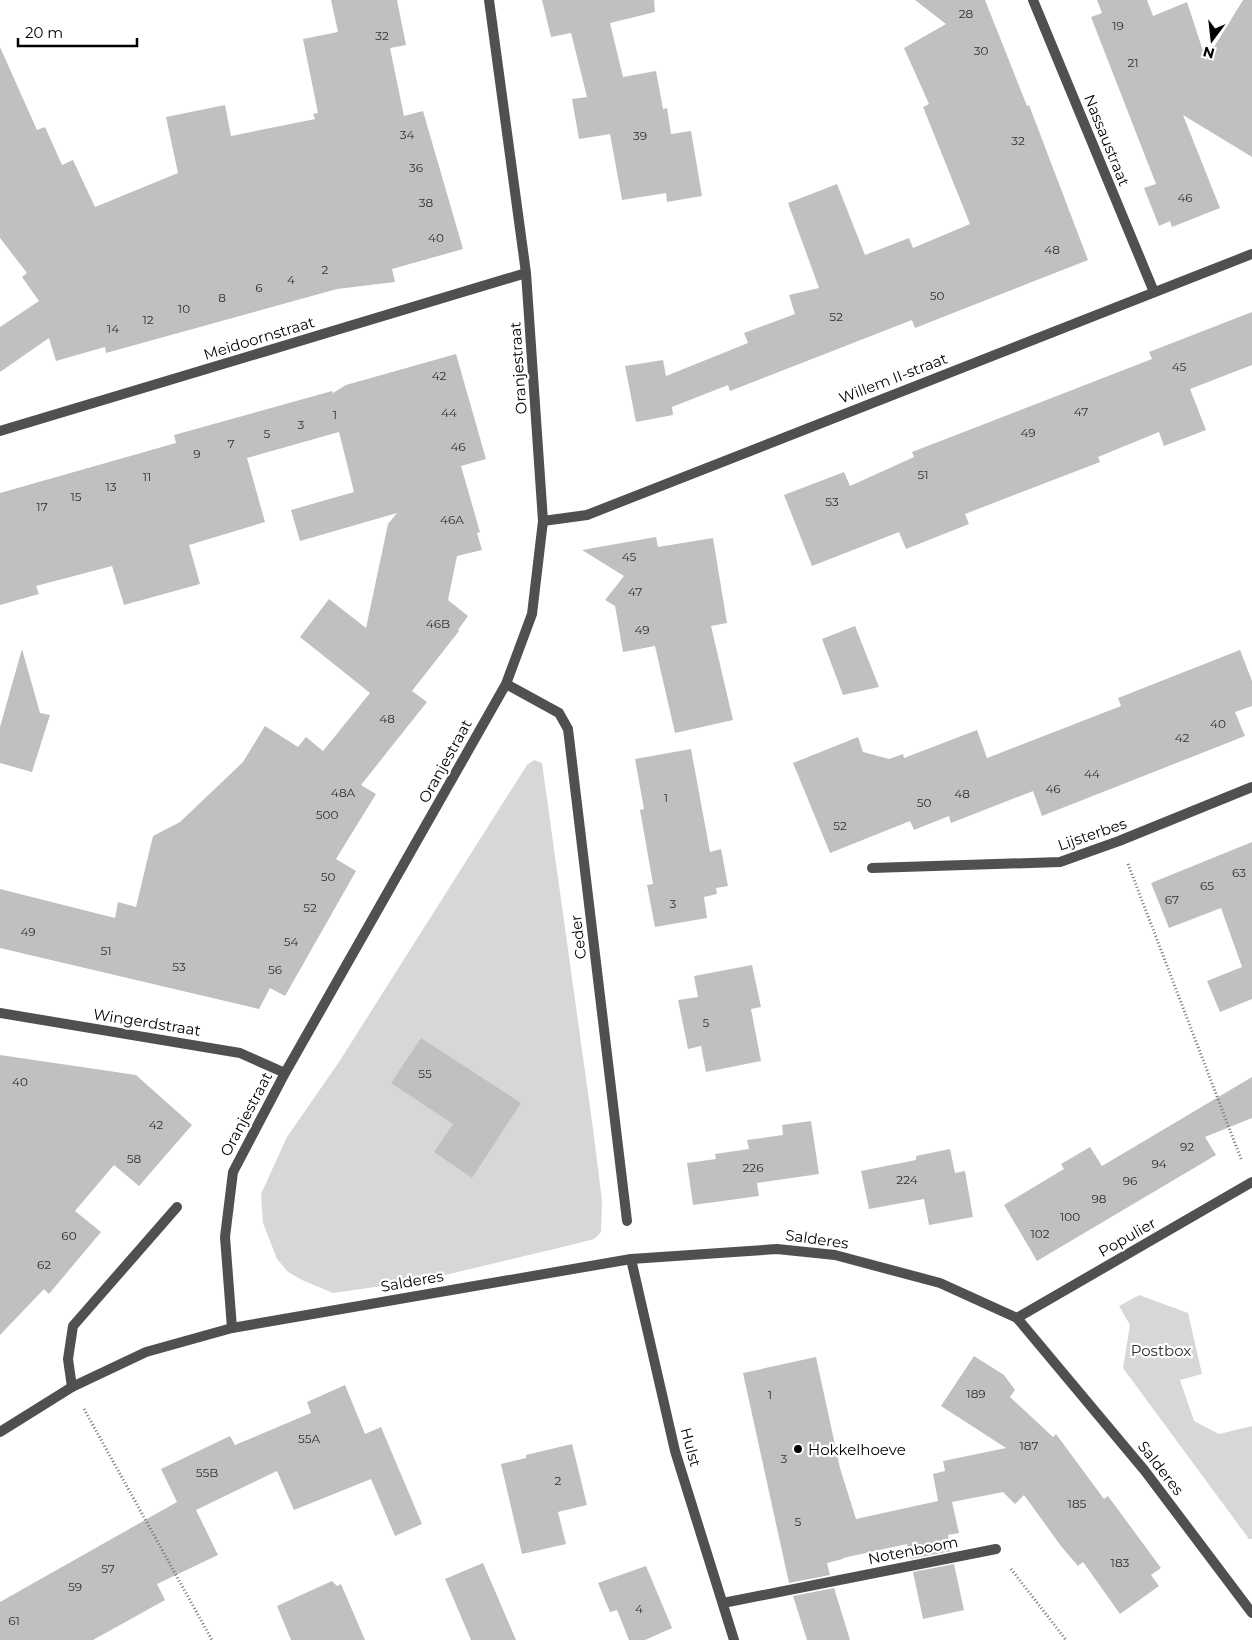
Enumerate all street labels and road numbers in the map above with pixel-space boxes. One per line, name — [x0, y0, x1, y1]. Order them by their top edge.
street label: Nassaustraat — [1080, 91, 1134, 189]
street label: Meidoornstraat — [201, 312, 317, 364]
street label: Oranjestraat — [505, 321, 531, 415]
street label: Willem II-straat — [836, 349, 950, 407]
street label: Oranjestraat — [414, 716, 476, 806]
street label: Lijsterbes — [1055, 813, 1129, 855]
street label: Ceder — [566, 914, 590, 960]
street label: Wingerdstraat — [92, 1004, 202, 1040]
street label: Oranjestraat — [216, 1069, 276, 1159]
street label: Populier — [1095, 1213, 1159, 1261]
street label: Salderes — [784, 1225, 850, 1253]
street label: Salderes — [379, 1266, 445, 1296]
street label: Hulst — [677, 1425, 705, 1469]
street label: Salderes — [1134, 1437, 1188, 1499]
street label: Notenboom — [866, 1532, 960, 1568]

